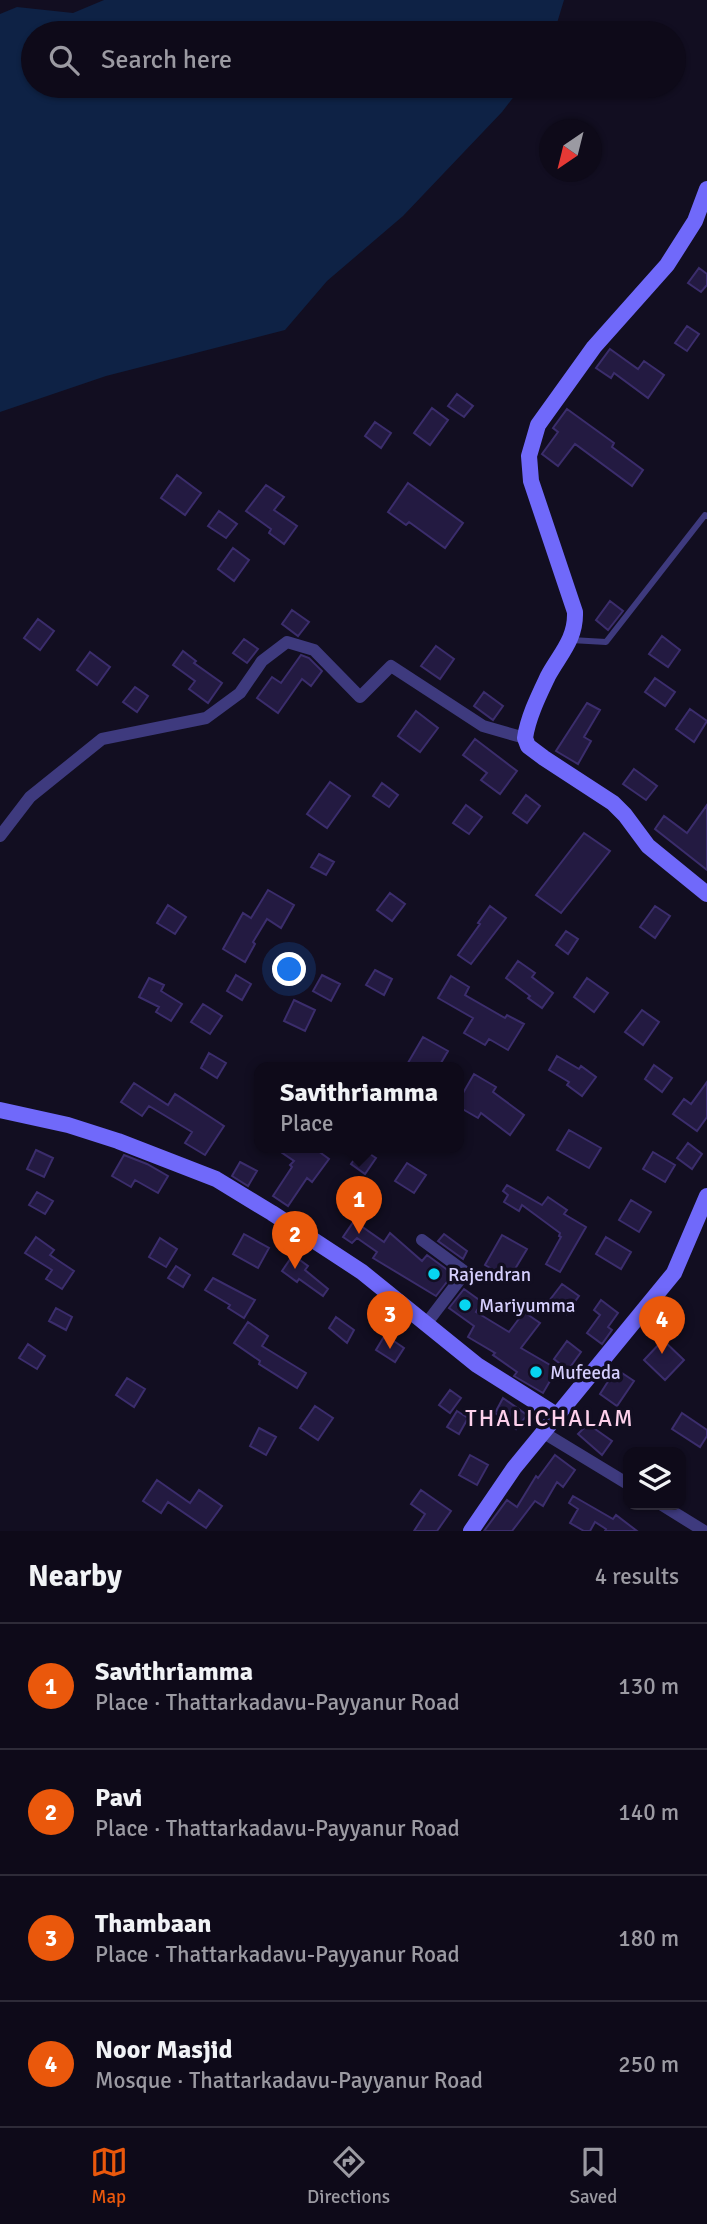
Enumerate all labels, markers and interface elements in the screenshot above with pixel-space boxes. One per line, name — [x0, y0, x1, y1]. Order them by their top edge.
search box — [21, 21, 686, 98]
icon: search — [45, 41, 83, 79]
text: Search here — [101, 44, 232, 76]
north arrow — [539, 119, 602, 182]
your location — [272, 952, 306, 986]
popup — [254, 1062, 464, 1153]
text: Savithriamma — [280, 1077, 438, 1109]
text: Place — [280, 1109, 334, 1138]
pin: 1 — [336, 1176, 382, 1234]
pin: 2 — [272, 1211, 318, 1269]
place label: Rajendran — [448, 1263, 531, 1287]
marker: Rajendran — [426, 1266, 442, 1282]
pin: 3 — [367, 1291, 413, 1349]
place label: Mariyumma — [479, 1294, 575, 1318]
pin: 4 — [639, 1296, 685, 1354]
marker: Mariyumma — [457, 1297, 473, 1313]
place label: Mufeeda — [550, 1361, 621, 1385]
marker: Mufeeda — [528, 1364, 544, 1380]
district label: THALICHALAM — [465, 1404, 635, 1433]
map controls — [623, 1447, 686, 1510]
button: layers — [623, 1447, 686, 1510]
text: Nearby — [28, 1558, 122, 1595]
text: 4 results — [595, 1562, 679, 1591]
text: Savithriamma — [95, 1656, 253, 1688]
text: 1 — [45, 1672, 57, 1701]
text: 130 m — [618, 1672, 679, 1701]
text: Place · Thattarkadavu-Payyanur Road — [95, 1688, 460, 1717]
text: Pavi — [95, 1782, 142, 1814]
text: 2 — [45, 1798, 57, 1827]
text: 140 m — [618, 1798, 679, 1827]
text: Place · Thattarkadavu-Payyanur Road — [95, 1814, 460, 1843]
text: Thambaan — [95, 1908, 212, 1940]
text: 3 — [45, 1924, 57, 1953]
text: 180 m — [618, 1924, 679, 1953]
text: Place · Thattarkadavu-Payyanur Road — [95, 1940, 460, 1969]
text: Noor Masjid — [95, 2034, 233, 2066]
text: 4 — [45, 2050, 57, 2079]
text: 250 m — [618, 2050, 679, 2079]
text: Mosque · Thattarkadavu-Payyanur Road — [95, 2066, 483, 2095]
tab: Map — [90, 2143, 128, 2209]
tab: Directions — [307, 2143, 390, 2209]
tab: Saved — [569, 2143, 617, 2209]

